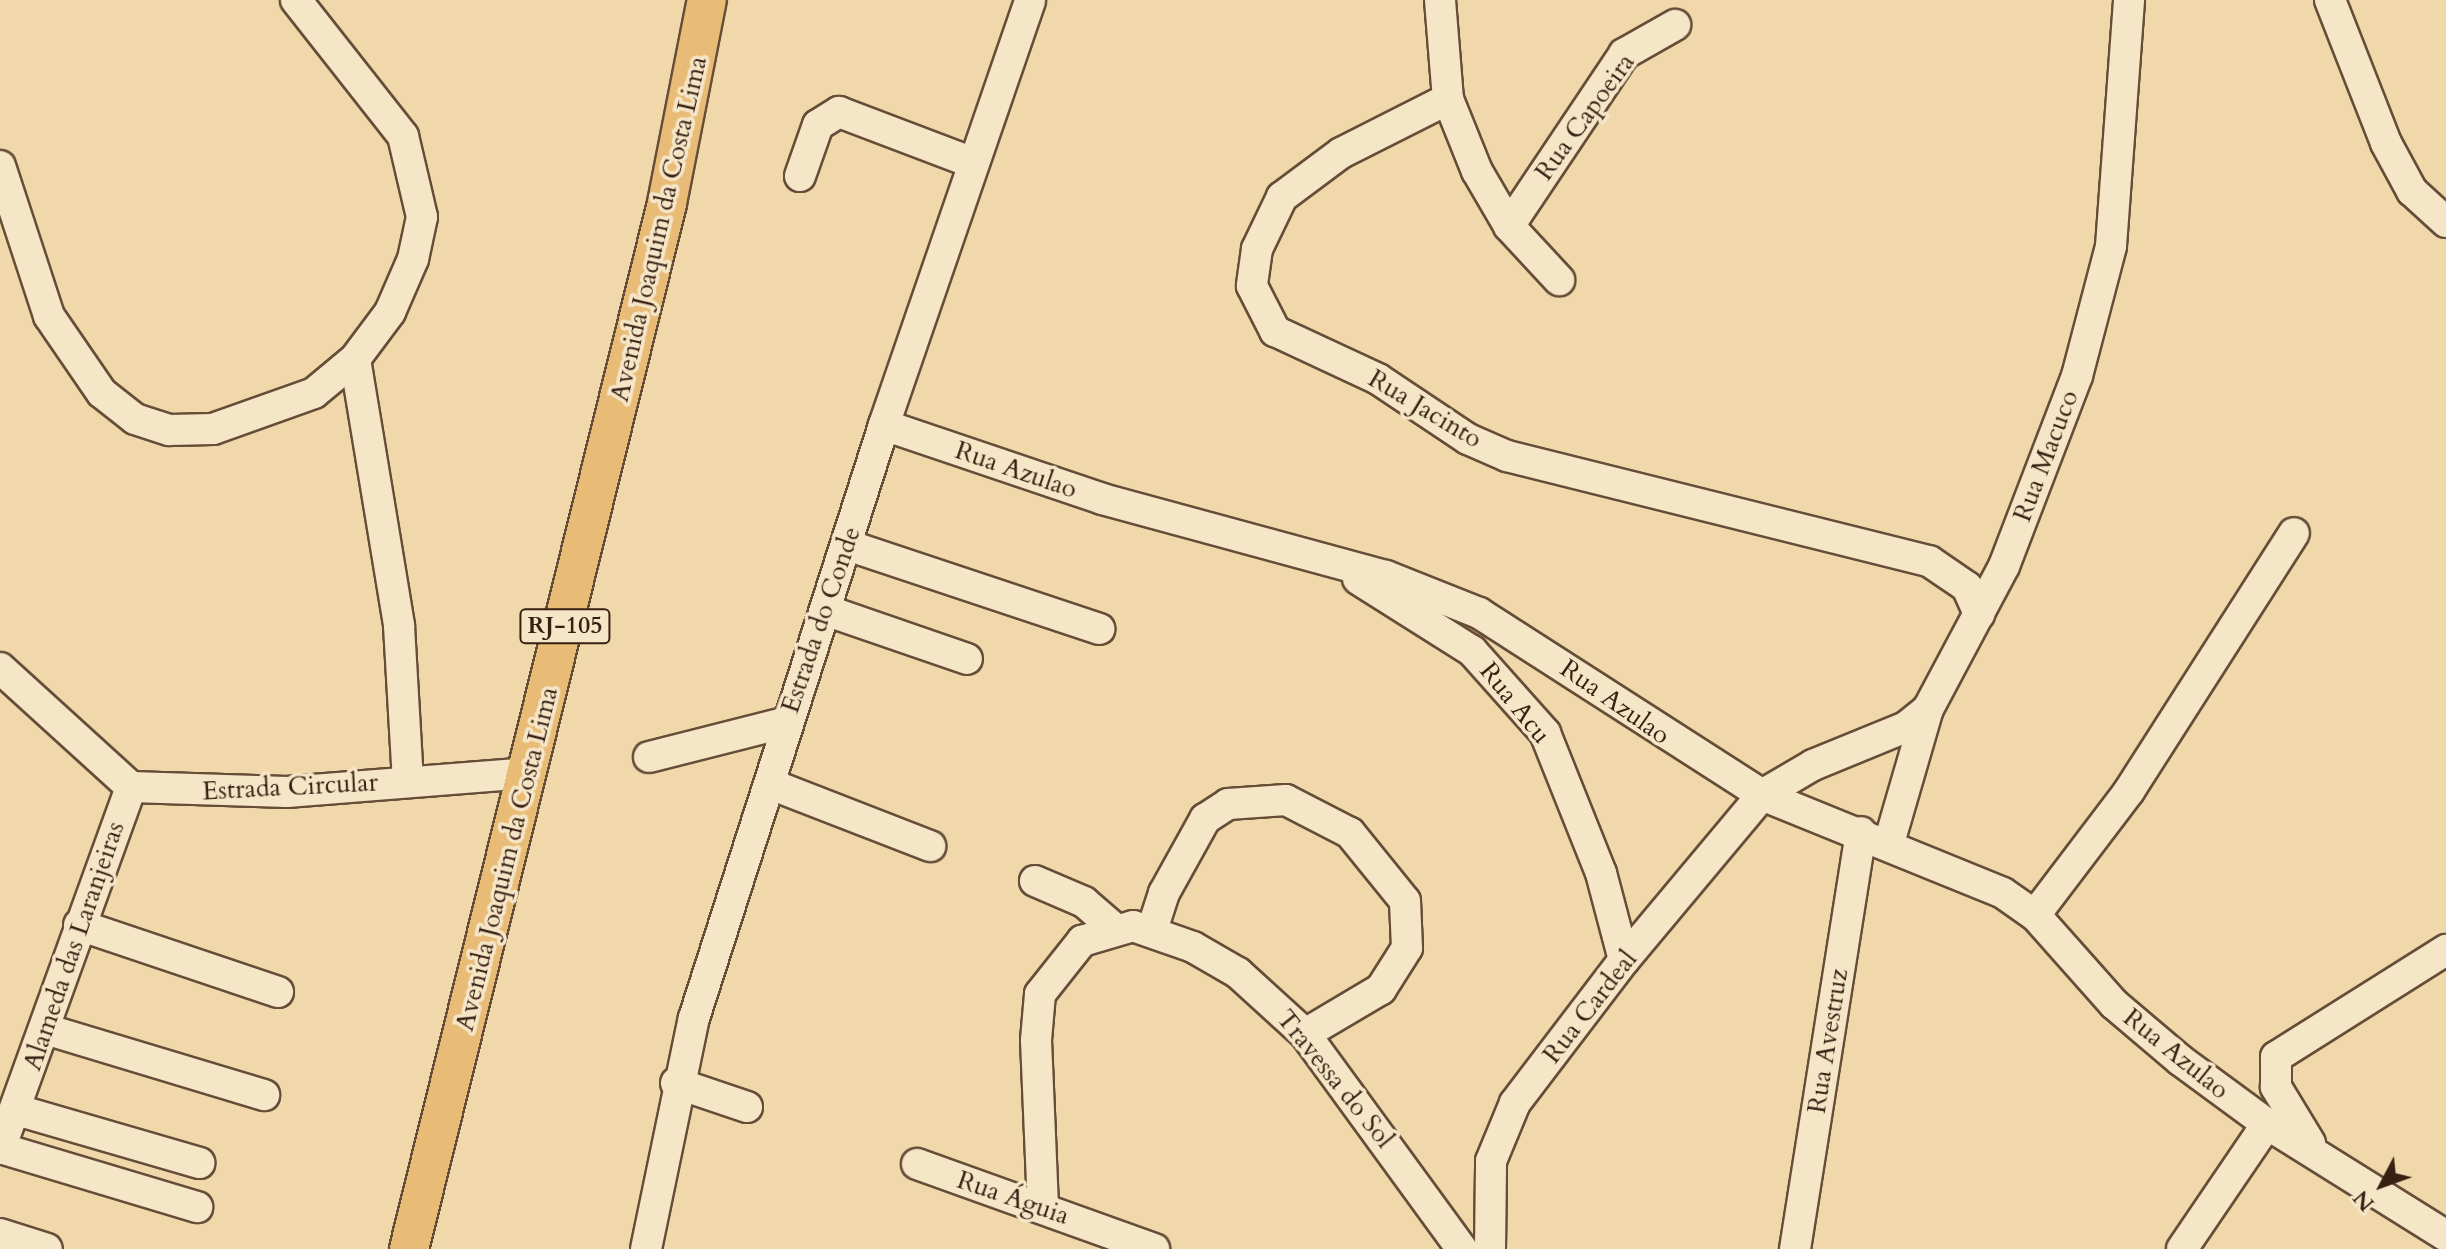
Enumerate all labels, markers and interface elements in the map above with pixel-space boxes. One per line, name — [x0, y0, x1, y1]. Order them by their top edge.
street label: Rua Capoeira — [1528, 47, 1642, 187]
street label: Avenida Joaquim da Costa Lima — [604, 53, 714, 405]
street label: Rua Jacinto — [1363, 363, 1487, 455]
street label: Rua Macuco — [2007, 386, 2085, 526]
street label: Rua Azulao — [951, 435, 1081, 505]
street label: Estrada do Conde — [775, 523, 867, 717]
road number: RJ-105 — [519, 606, 611, 646]
street label: Rua Azulao — [1554, 653, 1676, 751]
street label: Rua Acu — [1473, 656, 1557, 750]
street label: Avenida Joaquim da Costa Lima — [449, 684, 565, 1034]
street label: Estrada Circular — [201, 767, 379, 807]
street label: Alameda das Laranjeiras — [17, 817, 131, 1075]
street label: Rua Cardeal — [1536, 944, 1644, 1070]
street label: Rua Avestruz — [1801, 966, 1855, 1116]
street label: Rua Azulao — [2117, 1002, 2235, 1106]
street label: Travessa do Sol — [1270, 1004, 1400, 1154]
north arrow — [2342, 1145, 2422, 1225]
street label: Rua Águia — [953, 1164, 1073, 1232]
text: N — [2346, 1184, 2381, 1218]

